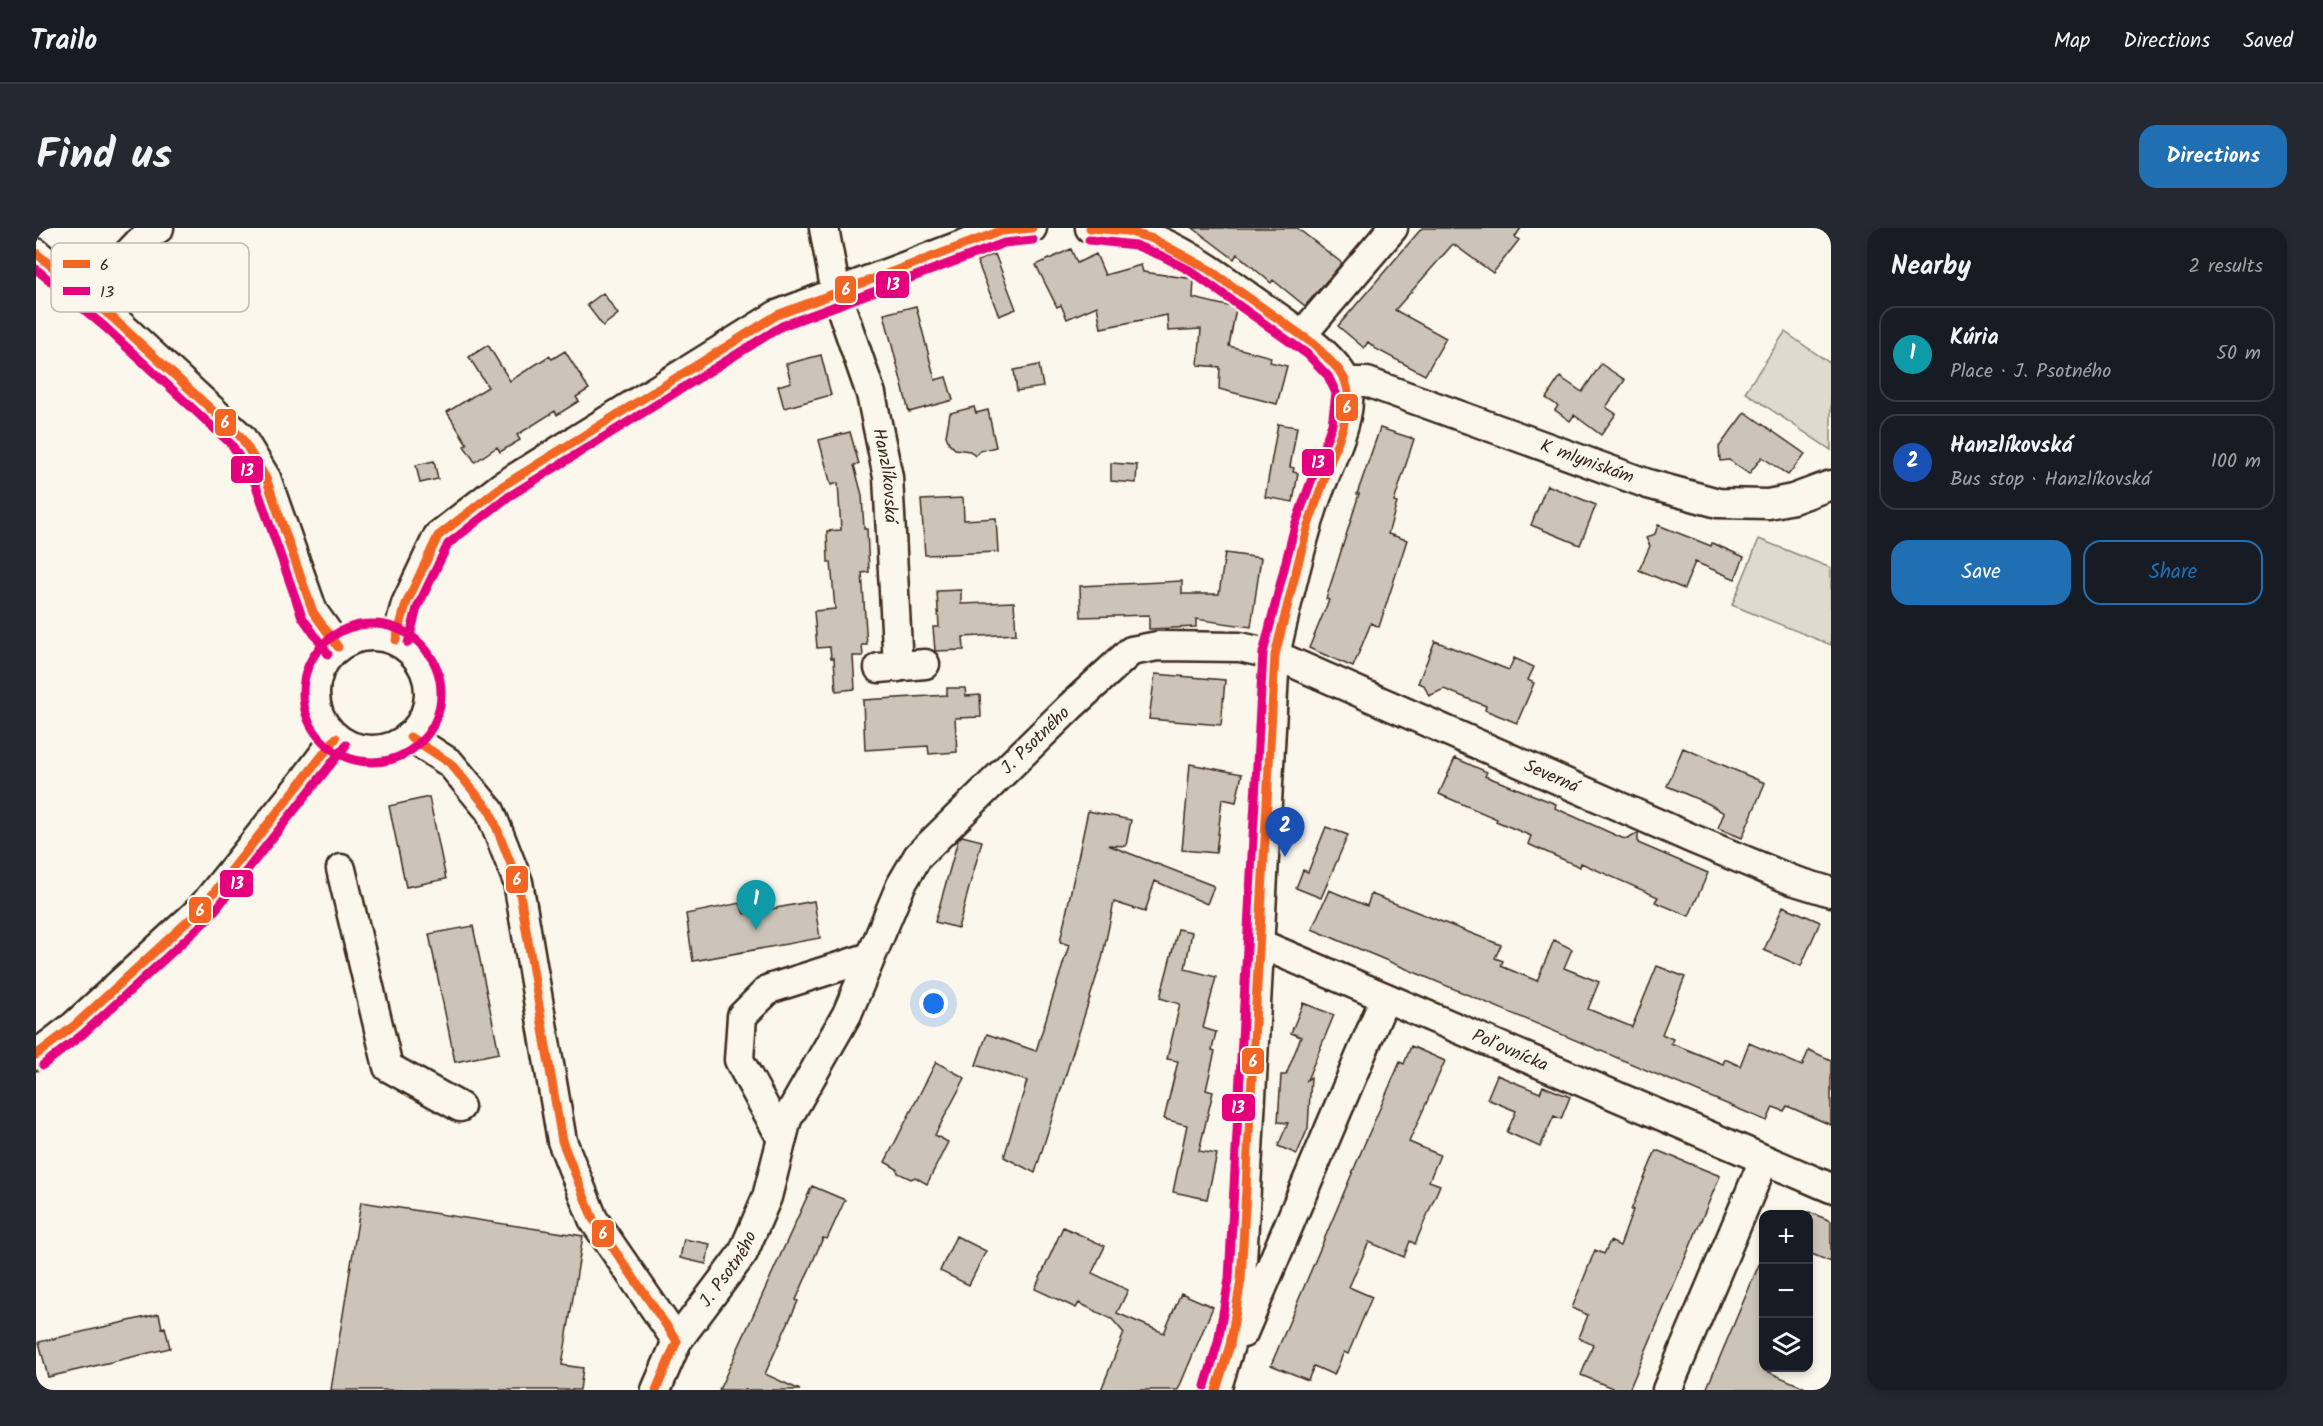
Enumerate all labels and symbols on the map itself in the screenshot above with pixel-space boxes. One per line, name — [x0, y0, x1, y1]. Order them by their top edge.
legend — [51, 243, 249, 312]
text: 6 — [100, 253, 109, 278]
line badge: 13 — [875, 270, 910, 299]
text: 13 — [886, 273, 900, 298]
line badge: 6 — [834, 275, 857, 304]
text: 6 — [842, 278, 851, 303]
text: 13 — [100, 280, 114, 305]
line badge: 6 — [1335, 393, 1359, 422]
text: 6 — [1343, 396, 1352, 421]
line badge: 6 — [214, 408, 237, 437]
text: 6 — [221, 411, 230, 436]
street label: Hanzlíkovská — [864, 426, 905, 525]
street label: K mlyniskám — [1536, 432, 1638, 492]
line badge: 13 — [1301, 448, 1335, 477]
text: 13 — [1311, 451, 1325, 476]
line badge: 13 — [230, 455, 264, 484]
text: 13 — [240, 459, 254, 484]
street label: J. Psotného — [994, 700, 1077, 782]
street label: Severná — [1519, 752, 1585, 802]
pin: 2 — [1266, 808, 1304, 857]
line badge: 6 — [505, 865, 529, 894]
text: 6 — [513, 868, 522, 893]
line badge: 13 — [219, 869, 254, 898]
text: 13 — [230, 872, 244, 897]
pin: 1 — [736, 880, 776, 930]
line badge: 6 — [188, 896, 212, 924]
text: 6 — [196, 899, 205, 924]
your location — [919, 989, 948, 1018]
street label: Poľovnícka — [1467, 1022, 1553, 1080]
line badge: 6 — [1241, 1047, 1265, 1075]
text: 6 — [1249, 1050, 1258, 1075]
line badge: 13 — [1221, 1093, 1256, 1122]
text: 13 — [1231, 1096, 1245, 1121]
line badge: 6 — [591, 1219, 615, 1248]
text: 6 — [599, 1222, 608, 1247]
street label: J. Psotného — [692, 1227, 765, 1314]

